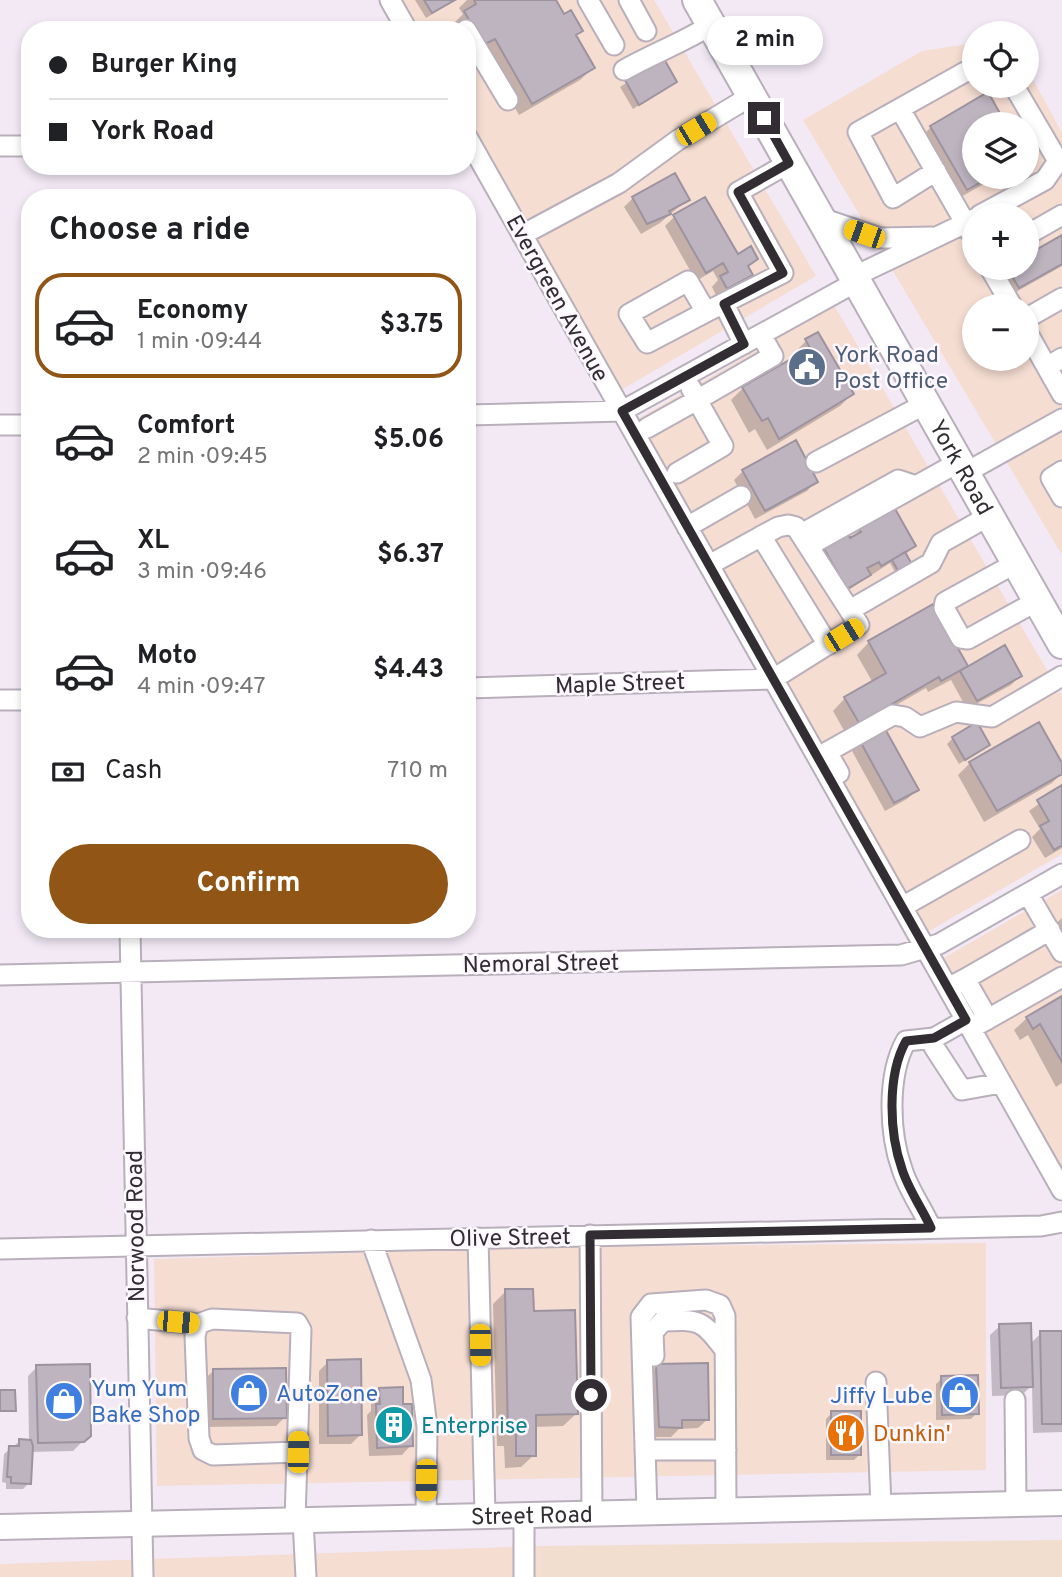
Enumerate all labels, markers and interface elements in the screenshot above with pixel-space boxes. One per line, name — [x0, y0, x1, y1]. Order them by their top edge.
callout: 2 min — [706, 17, 822, 66]
map controls — [962, 21, 1039, 371]
button: locate — [962, 21, 1039, 98]
text: 2 min — [735, 26, 795, 55]
text: Burger King — [91, 49, 238, 82]
route end — [748, 102, 780, 134]
car — [673, 109, 720, 149]
button: layers — [962, 112, 1039, 189]
text: York Road — [91, 116, 214, 149]
button: + — [962, 203, 1039, 280]
text: Choose a ride — [49, 211, 250, 251]
street label: Evergreen Avenue — [498, 211, 614, 388]
car — [841, 217, 888, 251]
icon: car — [53, 294, 116, 357]
button: − — [962, 294, 1039, 371]
text: Economy — [137, 295, 248, 328]
text: $3.75 — [379, 309, 444, 342]
text: 1 min · 09:44 — [137, 328, 262, 357]
place label: York Road Post Office — [834, 342, 948, 397]
public building icon: York Road Post Office — [786, 346, 828, 388]
icon: car — [53, 409, 116, 472]
text: Comfort — [137, 410, 235, 443]
street label: York Road — [921, 416, 998, 521]
text: $5.06 — [373, 424, 444, 457]
text: 2 min · 09:45 — [137, 443, 268, 472]
icon: car — [53, 524, 116, 587]
text: XL — [137, 525, 169, 558]
text: $6.37 — [377, 539, 444, 572]
text: 3 min · 09:46 — [137, 558, 267, 587]
car — [821, 615, 868, 655]
icon: car — [53, 639, 116, 702]
text: Moto — [137, 640, 197, 673]
text: $4.43 — [373, 654, 444, 687]
street label: Maple Street — [554, 669, 686, 702]
text: 4 min · 09:47 — [137, 673, 266, 702]
icon: cash — [49, 753, 87, 791]
text: Cash — [105, 755, 162, 788]
text: 710 m — [387, 757, 448, 786]
button: Confirm — [49, 844, 448, 924]
street label: Nemoral Street — [462, 950, 620, 981]
street label: Norwood Road — [122, 1150, 153, 1302]
street label: Olive Street — [449, 1224, 571, 1255]
car — [157, 1310, 200, 1334]
car — [470, 1324, 491, 1366]
shop icon: AutoZone — [228, 1372, 270, 1414]
shop icon: Jiffy Lube — [939, 1374, 981, 1416]
place label: Yum Yum Bake Shop — [91, 1376, 200, 1431]
route start — [575, 1379, 607, 1411]
shop icon: Yum Yum Bake Shop — [43, 1380, 85, 1422]
place label: AutoZone — [276, 1381, 378, 1410]
place label: Jiffy Lube — [830, 1383, 933, 1412]
building icon: Enterprise — [373, 1404, 415, 1446]
restaurant icon: Dunkin' — [825, 1412, 867, 1454]
place label: Enterprise — [421, 1413, 528, 1442]
place label: Dunkin' — [873, 1421, 951, 1450]
car — [288, 1431, 309, 1473]
car — [416, 1459, 437, 1501]
street label: Street Road — [471, 1502, 593, 1533]

